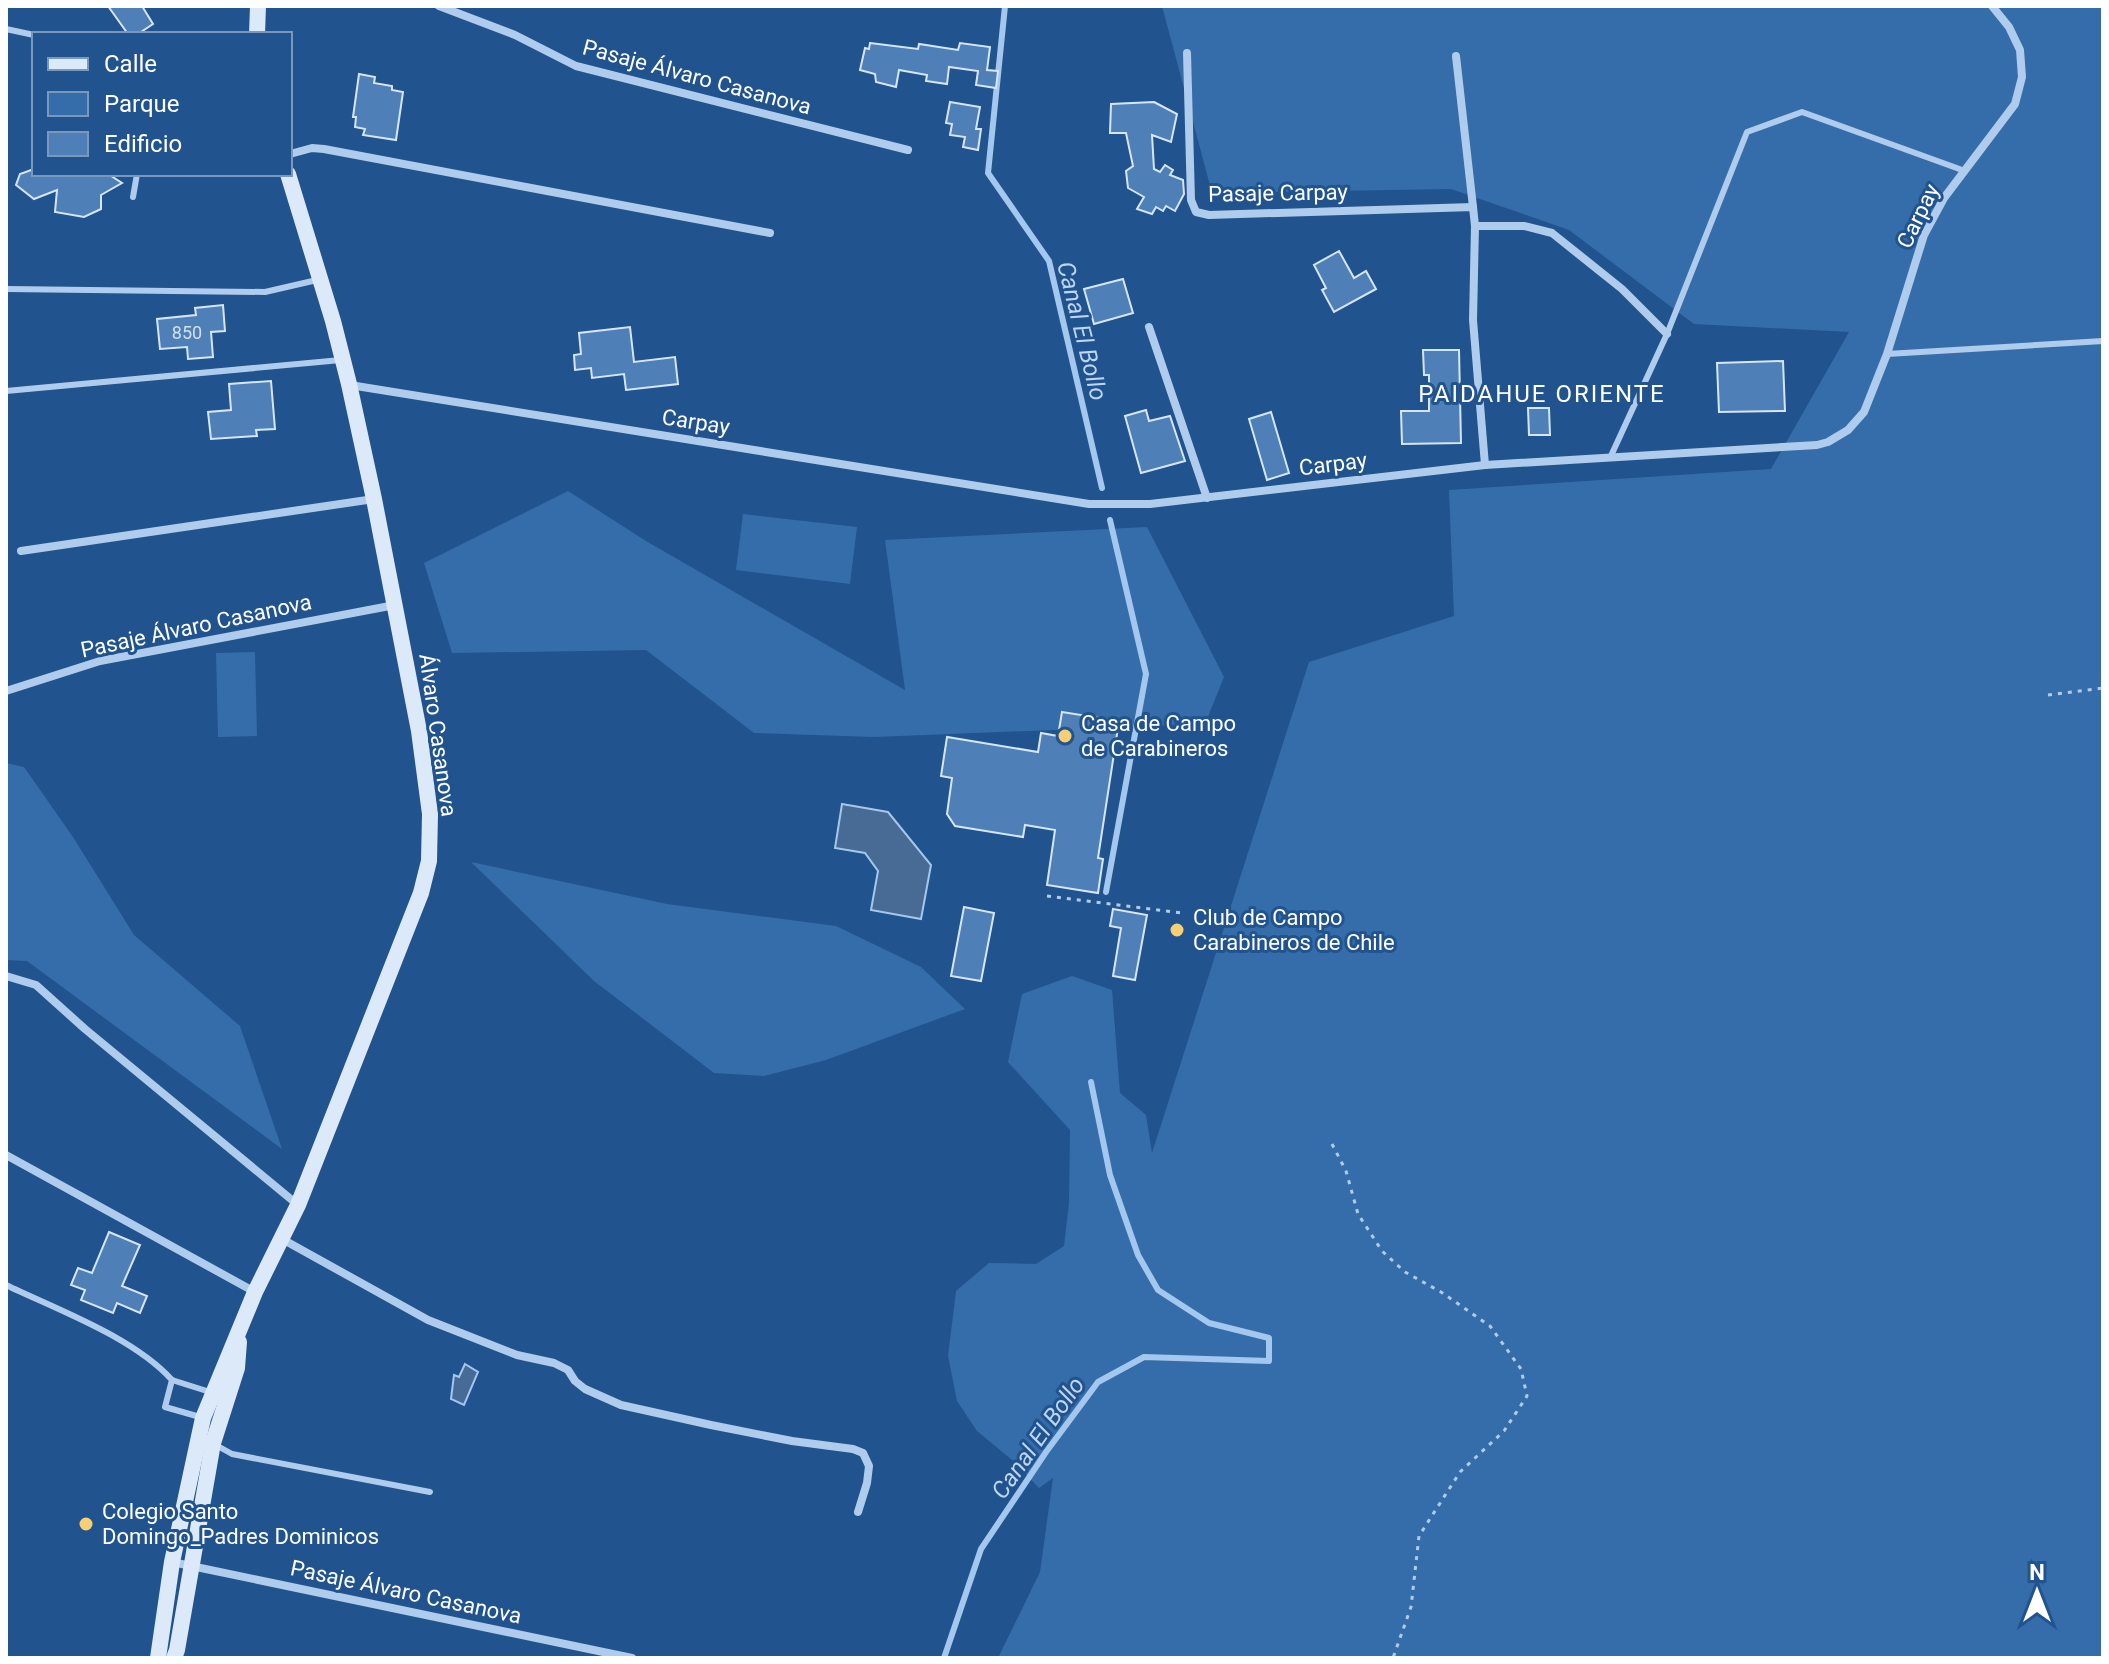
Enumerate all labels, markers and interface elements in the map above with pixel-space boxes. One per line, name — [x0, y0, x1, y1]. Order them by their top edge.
legend — [32, 32, 292, 176]
street label: Pasaje Álvaro Casanova — [580, 34, 814, 120]
text: Calle — [104, 50, 157, 78]
text: Parque — [104, 90, 180, 118]
text: Edificio — [104, 130, 182, 158]
street label: Pasaje Carpay — [1208, 179, 1349, 207]
street label: Carpay — [1892, 179, 1944, 252]
water label: Canal El Bollo — [1051, 259, 1113, 403]
house number: 850 — [172, 322, 202, 343]
district label: PAIDAHUE ORIENTE — [1418, 380, 1666, 408]
street label: Carpay — [660, 404, 732, 440]
street label: Carpay — [1298, 447, 1369, 481]
street label: Pasaje Álvaro Casanova — [78, 589, 314, 663]
street label: Álvaro Casanova — [414, 652, 462, 818]
place label: Casa de Campo de Carabineros — [1081, 711, 1236, 761]
marker: Casa de Campo de Carabineros — [1056, 727, 1074, 745]
place label: Club de Campo Carabineros de Chile — [1193, 905, 1395, 955]
marker: Club de Campo Carabineros de Chile — [1168, 921, 1186, 939]
water label: Canal El Bollo — [986, 1372, 1090, 1504]
place label: Colegio Santo Domingo_Padres Dominicos — [102, 1499, 379, 1549]
marker: Colegio Santo Domingo_Padres Dominicos — [77, 1515, 95, 1533]
north arrow — [1997, 1552, 2077, 1632]
street label: Pasaje Álvaro Casanova — [288, 1555, 524, 1629]
text: N — [2029, 1560, 2045, 1585]

